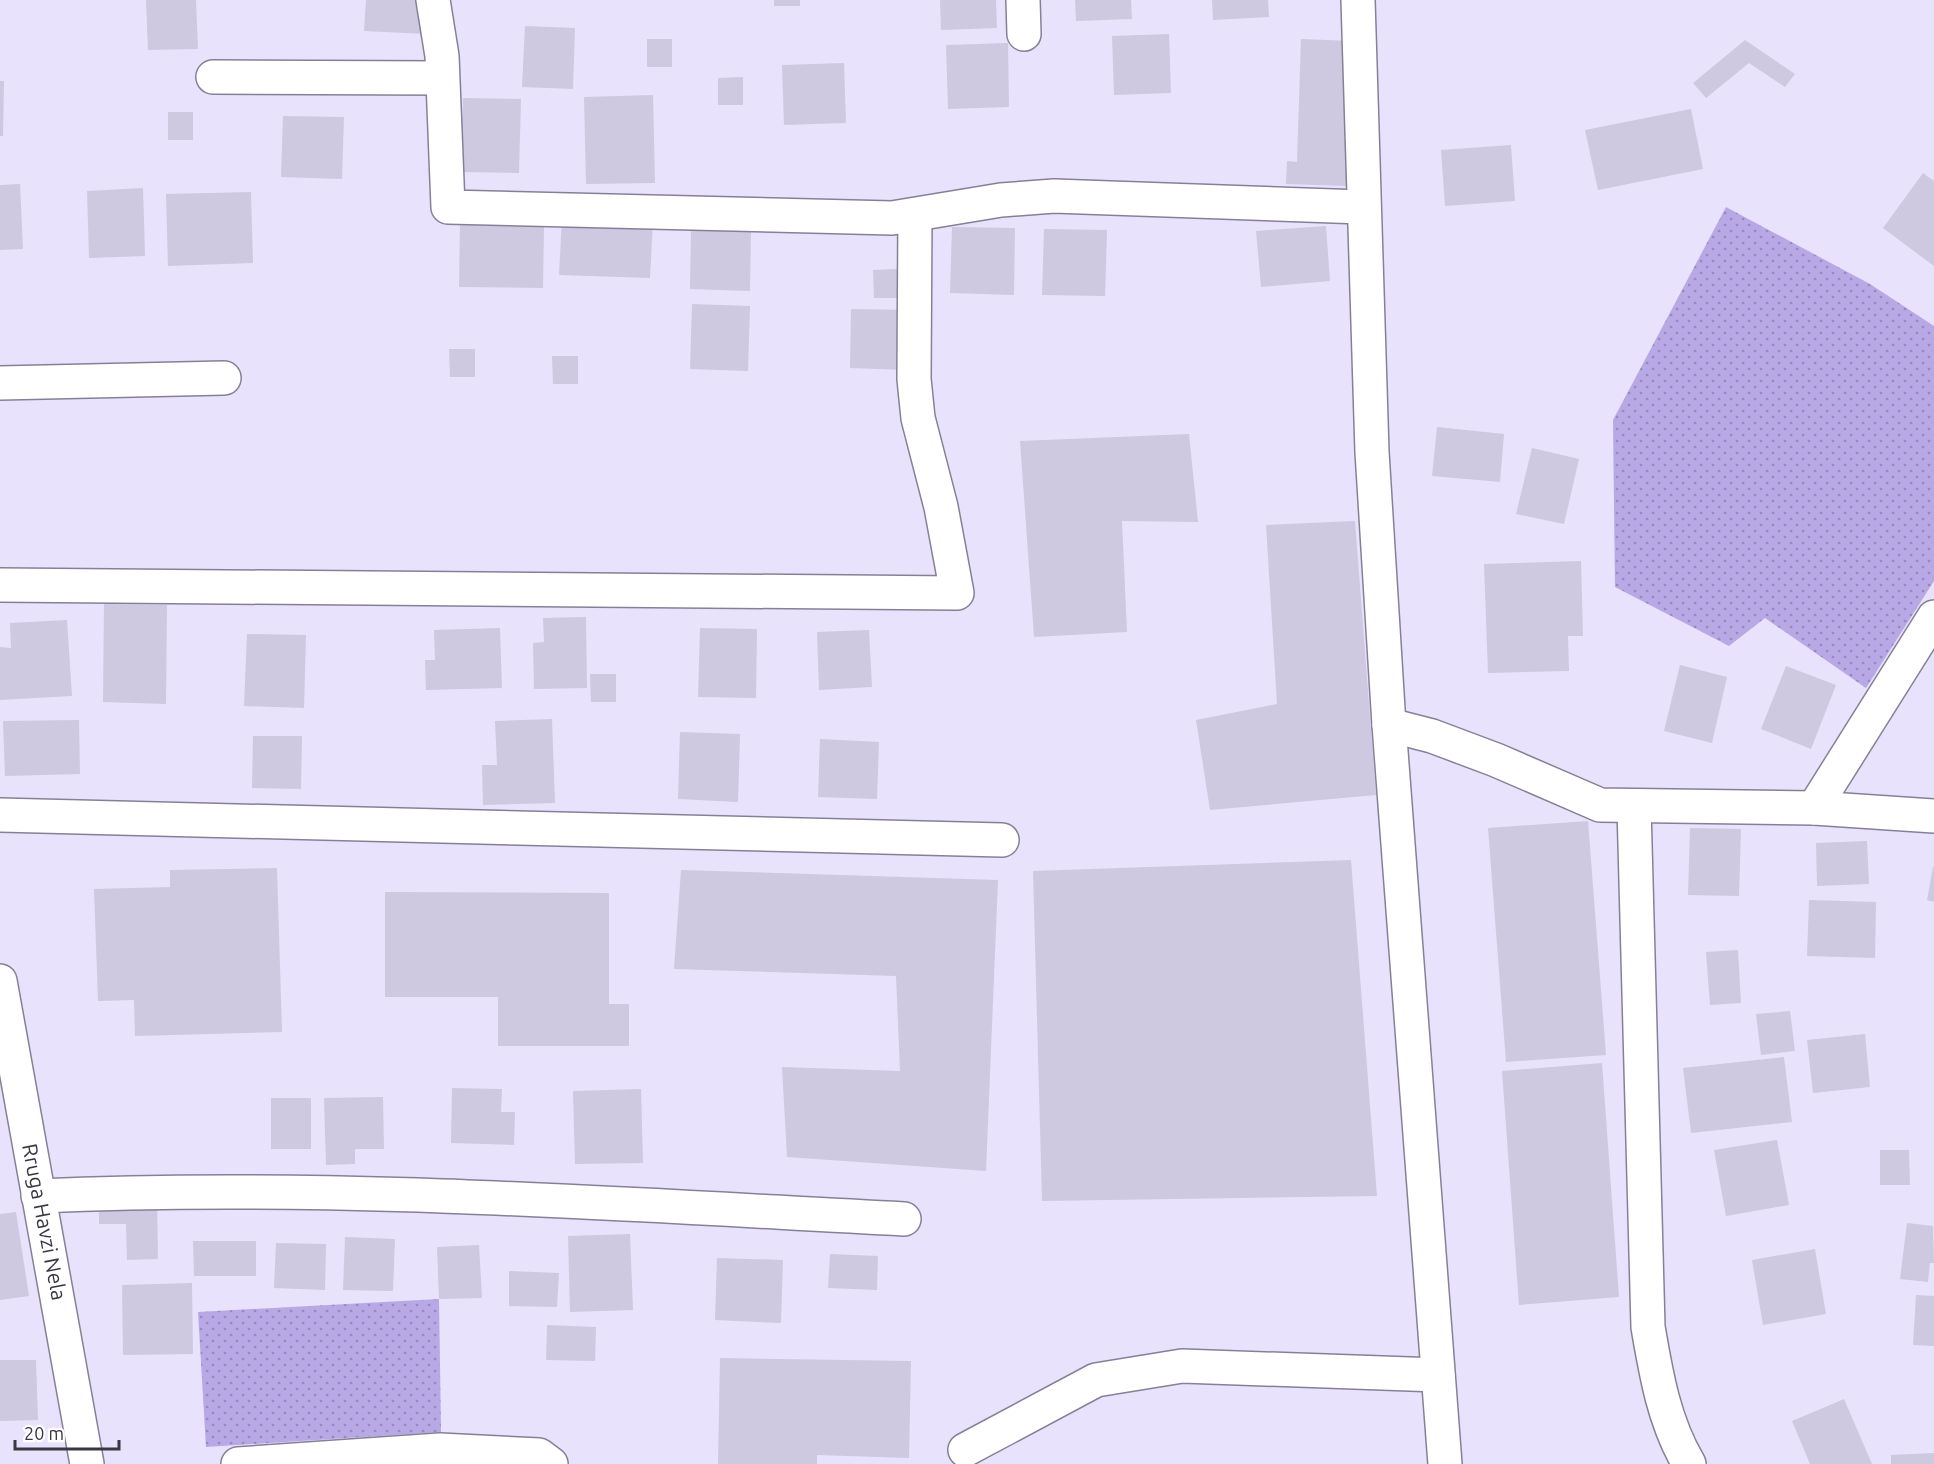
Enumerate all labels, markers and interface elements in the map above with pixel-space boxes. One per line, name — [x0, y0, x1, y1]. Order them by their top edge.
street label: Rruga Havzi Nela — [18, 1142, 72, 1302]
scale bar — [15, 1413, 118, 1451]
text: 20 m — [24, 1423, 64, 1443]

